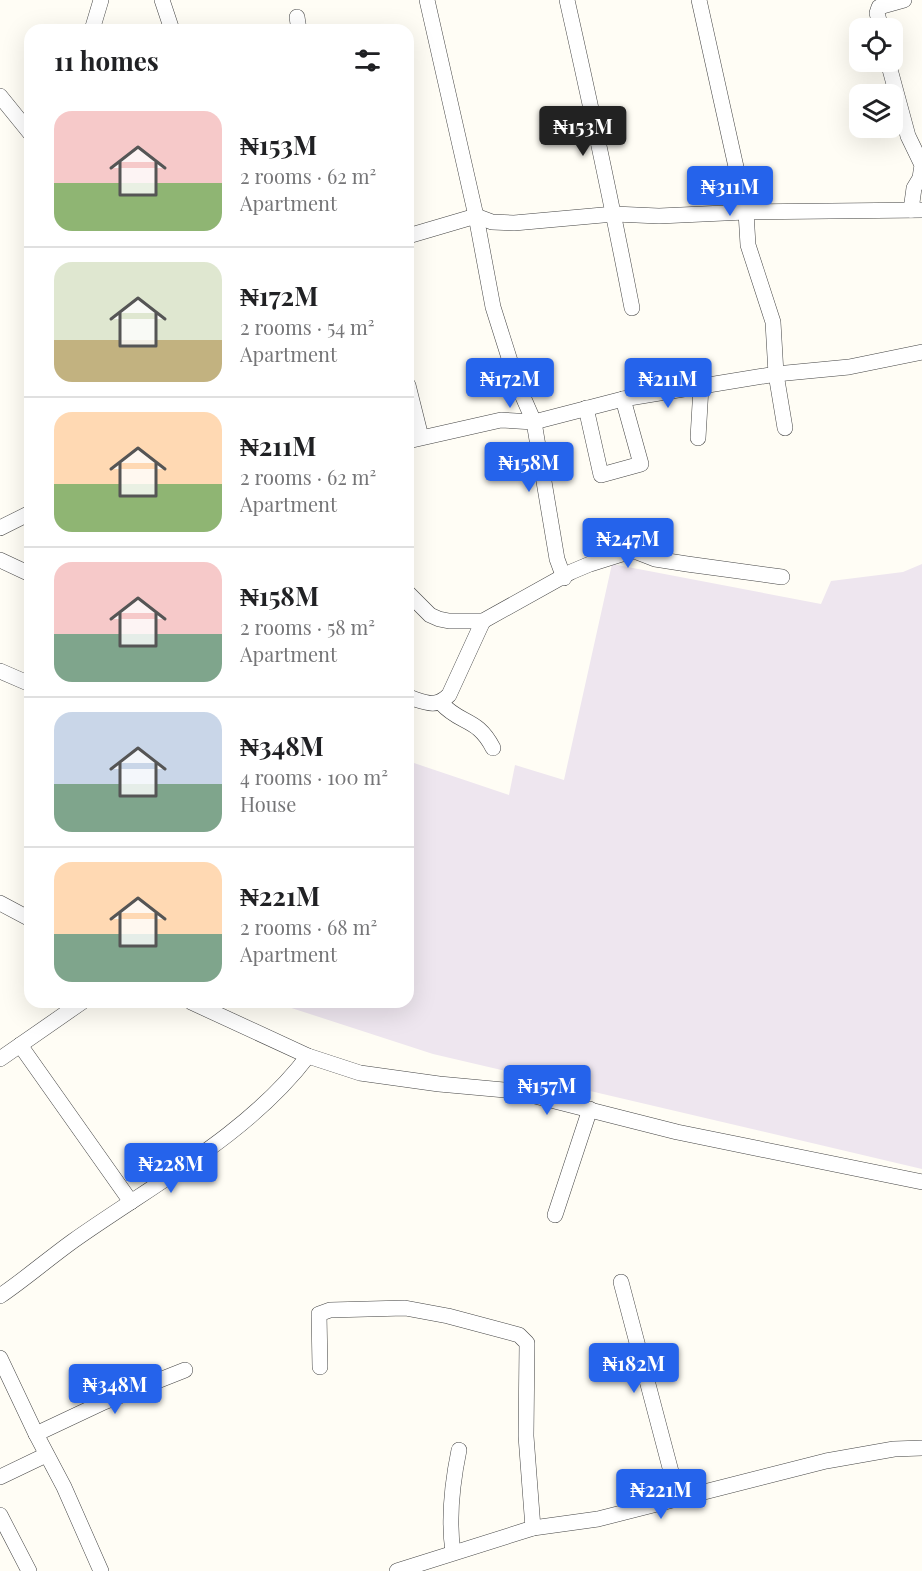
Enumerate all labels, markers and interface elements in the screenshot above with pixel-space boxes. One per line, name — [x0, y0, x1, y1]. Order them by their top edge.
map controls — [849, 18, 903, 138]
button: locate — [849, 18, 903, 72]
text: 11 homes — [54, 43, 159, 78]
icon: filters — [351, 44, 384, 77]
button: layers — [849, 84, 903, 138]
pin: ₦153M — [541, 106, 625, 157]
text: ₦153M — [553, 112, 613, 139]
text: ₦153M — [240, 127, 317, 162]
icon: home — [102, 135, 174, 207]
text: 2 rooms · 62 m² — [240, 162, 376, 189]
pin: ₦311M — [688, 166, 772, 217]
text: ₦311M — [701, 172, 759, 199]
text: Apartment — [240, 189, 337, 216]
text: ₦172M — [240, 278, 318, 313]
icon: home — [102, 286, 174, 358]
text: 2 rooms · 54 m² — [240, 313, 375, 340]
text: Apartment — [240, 340, 337, 367]
pin: ₦172M — [468, 358, 552, 409]
pin: ₦211M — [626, 358, 710, 409]
text: ₦172M — [480, 364, 540, 391]
text: ₦211M — [639, 364, 697, 391]
text: ₦211M — [240, 428, 316, 463]
icon: home — [102, 436, 174, 508]
pin: ₦158M — [487, 442, 571, 493]
text: ₦158M — [499, 448, 559, 475]
text: 2 rooms · 62 m² — [240, 463, 376, 490]
text: Apartment — [240, 490, 337, 517]
pin: ₦247M — [586, 518, 670, 569]
text: ₦247M — [597, 524, 659, 551]
text: ₦158M — [240, 578, 319, 613]
icon: home — [102, 586, 174, 658]
text: 2 rooms · 58 m² — [240, 613, 375, 640]
text: Apartment — [240, 640, 337, 667]
text: ₦348M — [240, 728, 324, 763]
icon: home — [102, 736, 174, 808]
text: 4 rooms · 100 m² — [240, 763, 388, 790]
text: House — [240, 790, 296, 817]
text: ₦221M — [240, 878, 320, 913]
icon: home — [102, 886, 174, 958]
text: 2 rooms · 68 m² — [240, 913, 377, 940]
text: Apartment — [240, 940, 337, 967]
pin: ₦157M — [505, 1065, 589, 1116]
text: ₦157M — [518, 1071, 576, 1098]
pin: ₦228M — [129, 1143, 213, 1194]
text: ₦228M — [138, 1149, 204, 1176]
pin: ₦182M — [592, 1343, 676, 1394]
text: ₦182M — [603, 1349, 665, 1376]
pin: ₦348M — [73, 1364, 157, 1415]
text: ₦348M — [83, 1370, 147, 1397]
pin: ₦221M — [619, 1469, 703, 1520]
text: ₦221M — [630, 1475, 692, 1502]

